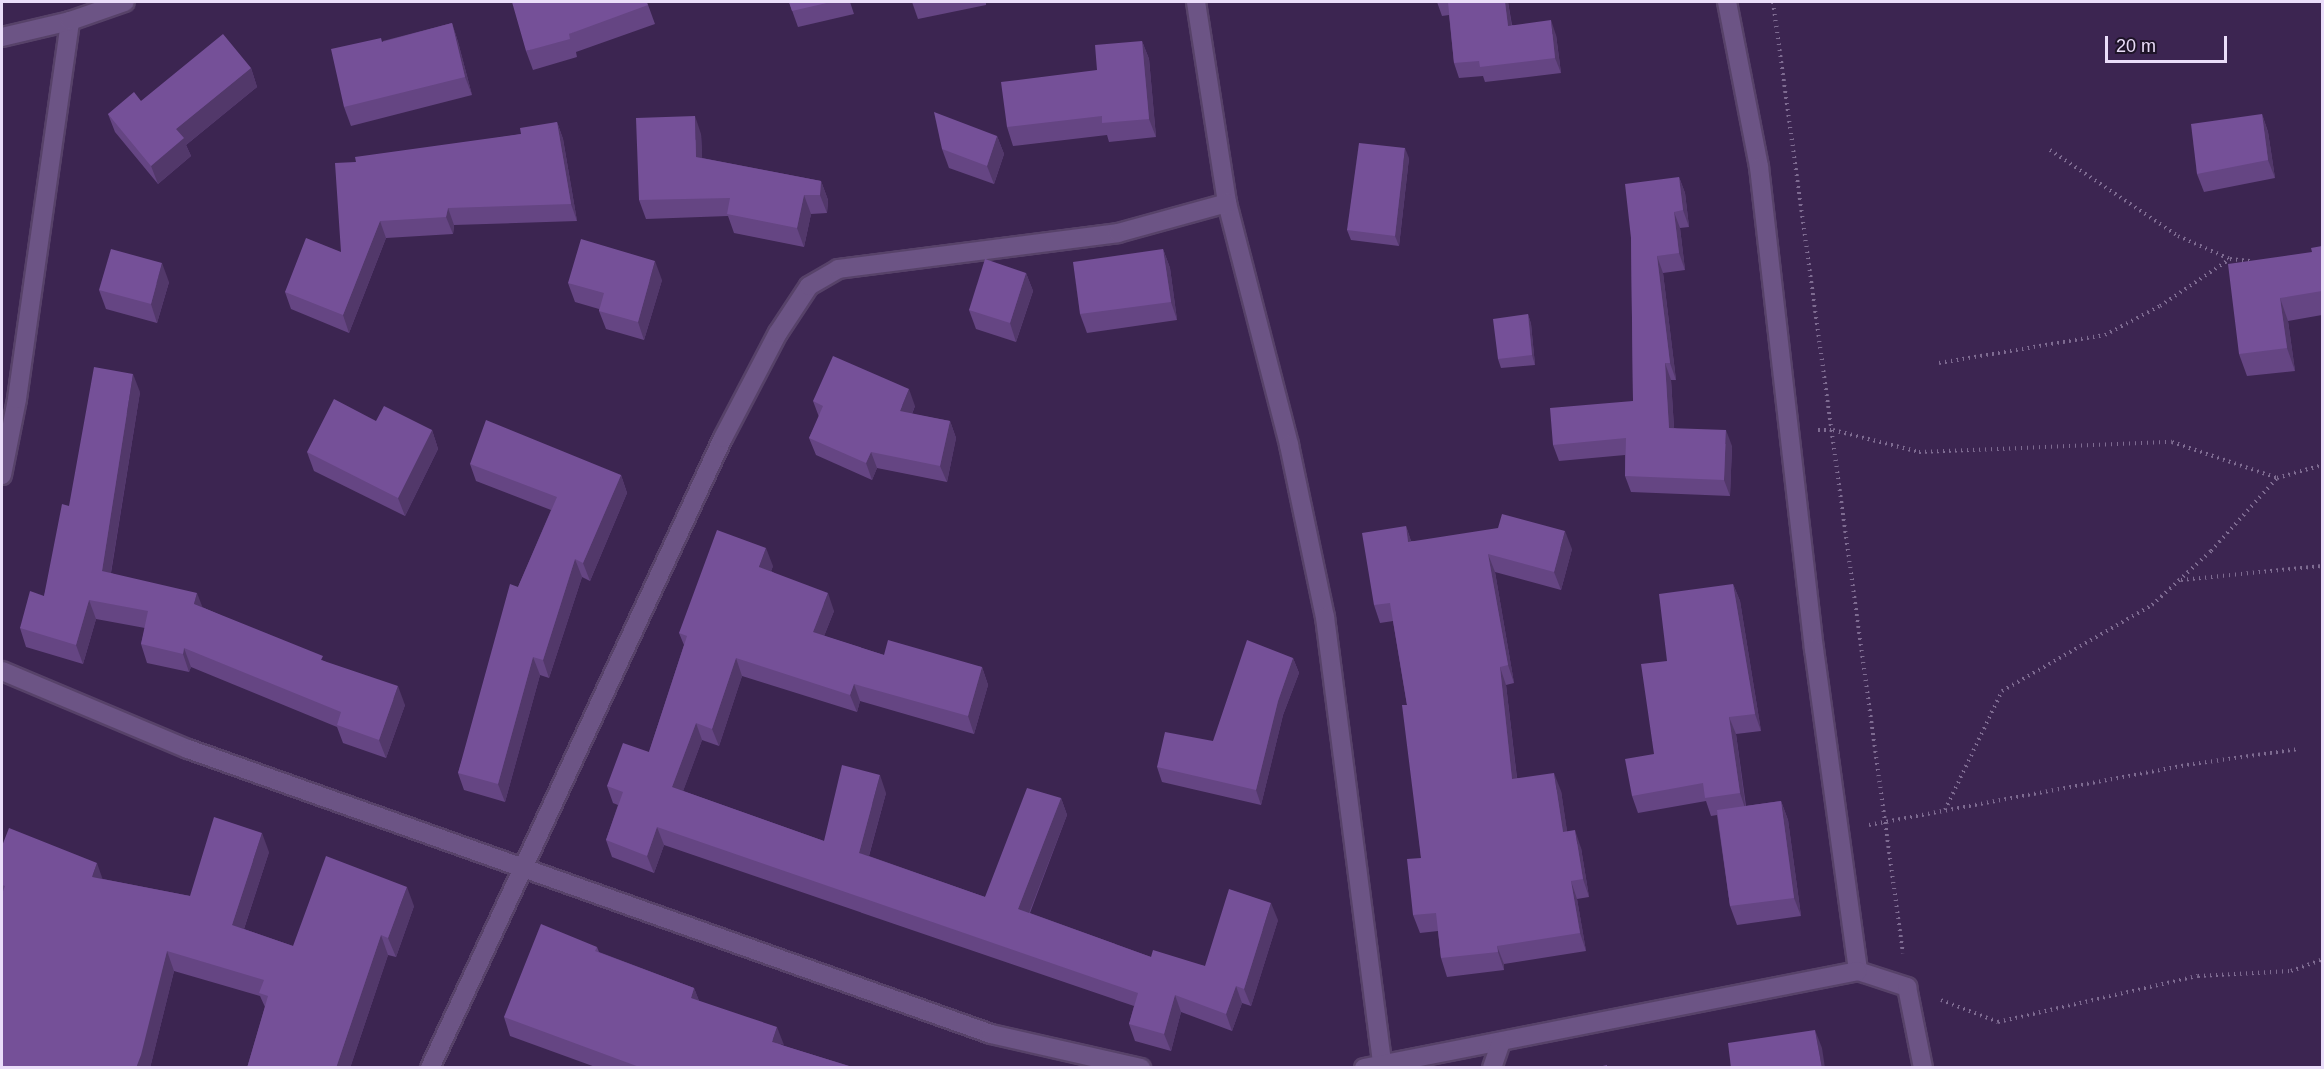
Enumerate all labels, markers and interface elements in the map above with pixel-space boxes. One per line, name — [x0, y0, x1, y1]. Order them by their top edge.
scale bar — [2108, 24, 2230, 62]
text: 20 m — [2116, 36, 2156, 56]

